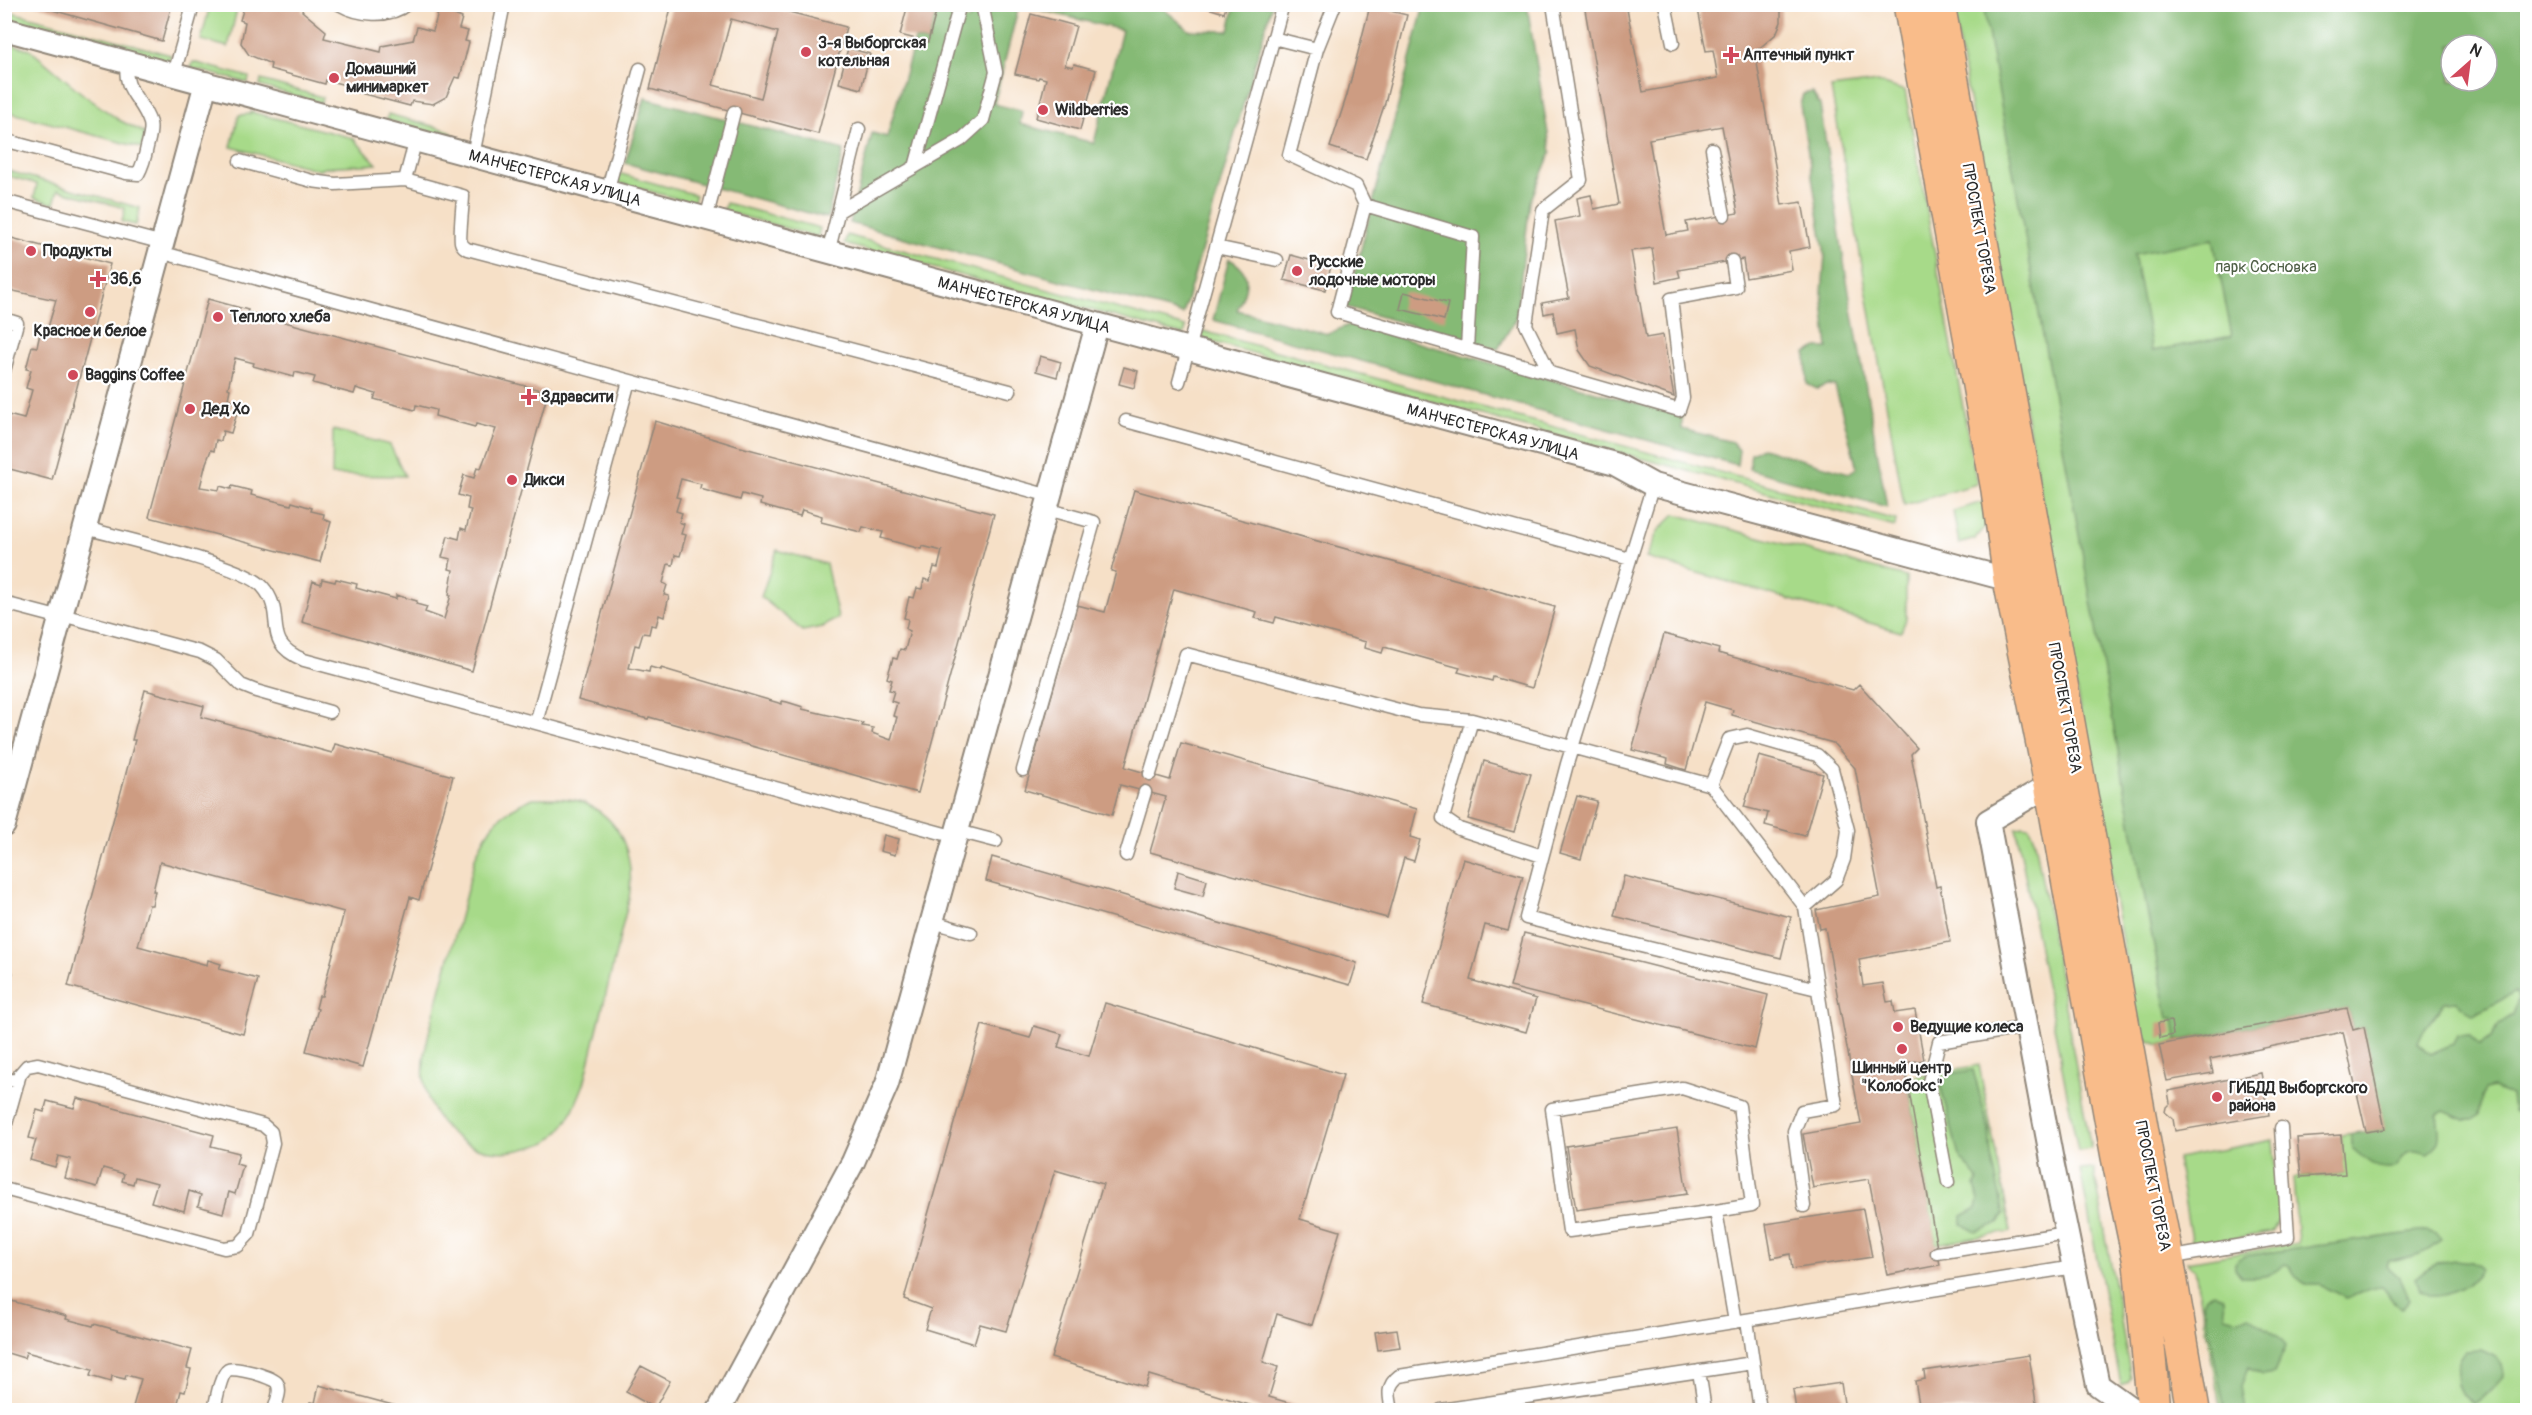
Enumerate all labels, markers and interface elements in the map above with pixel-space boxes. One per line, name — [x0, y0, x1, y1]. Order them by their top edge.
place label: 3-я Выборгская котельная — [818, 33, 927, 71]
north arrow — [2439, 33, 2499, 93]
text: N — [2466, 39, 2485, 62]
marker: 3-я Выборгская котельная — [799, 45, 813, 59]
place label: Аптечный пункт — [1743, 45, 1855, 65]
marker: Аптечный пункт — [1724, 48, 1738, 62]
place label: Домашний минимаркет — [345, 59, 429, 97]
marker: Домашний минимаркет — [327, 71, 341, 85]
place label: Wildberries — [1055, 100, 1129, 120]
marker: Wildberries — [1036, 103, 1050, 117]
street label: МАНЧЕСТЕРСКАЯ УЛИЦА — [467, 145, 643, 211]
street label: ПРОСПЕКТ ТОРЕЗА — [1958, 162, 2000, 296]
place label: Продукты — [43, 241, 112, 261]
marker: Продукты — [24, 244, 38, 258]
place label: Русские лодочные моторы — [1308, 252, 1436, 290]
park label: парк Сосновка — [2215, 257, 2317, 277]
marker: Русские лодочные моторы — [1290, 264, 1304, 278]
place label: 36,6 — [110, 269, 142, 289]
marker: 36,6 — [91, 272, 105, 286]
street label: МАНЧЕСТЕРСКАЯ УЛИЦА — [936, 272, 1112, 338]
marker: Крaсное и белoе — [83, 305, 97, 319]
place label: Теплого хлеба — [229, 307, 331, 327]
marker: Теплого хлеба — [211, 310, 225, 324]
place label: Крaсное и белoе — [34, 321, 148, 341]
place label: Baggins Coffee — [85, 365, 185, 385]
marker: Baggins Coffee — [66, 368, 80, 382]
place label: Здравсити — [541, 387, 614, 407]
marker: Здравсити — [522, 390, 536, 404]
place label: Дед Хо — [201, 399, 250, 419]
street label: МАНЧЕСТЕРСКАЯ УЛИЦА — [1405, 399, 1581, 465]
marker: Дед Хо — [183, 402, 197, 416]
place label: Дикси — [523, 470, 565, 490]
marker: Дикси — [505, 473, 519, 487]
street label: ПРОСПЕКТ ТОРЕЗА — [2044, 641, 2086, 775]
place label: Ведущие колеса — [1910, 1017, 2024, 1037]
marker: Ведущие колеса — [1891, 1020, 1905, 1034]
marker: Шинный центр "Колобокс" — [1895, 1042, 1909, 1056]
place label: Шинный центр "Колобокс" — [1851, 1058, 1952, 1096]
place label: ГИБДД Выборгского района — [2229, 1078, 2368, 1116]
marker: ГИБДД Выборгского района — [2210, 1090, 2224, 1104]
street label: ПРОСПЕКТ ТОРЕЗА — [2131, 1119, 2175, 1253]

